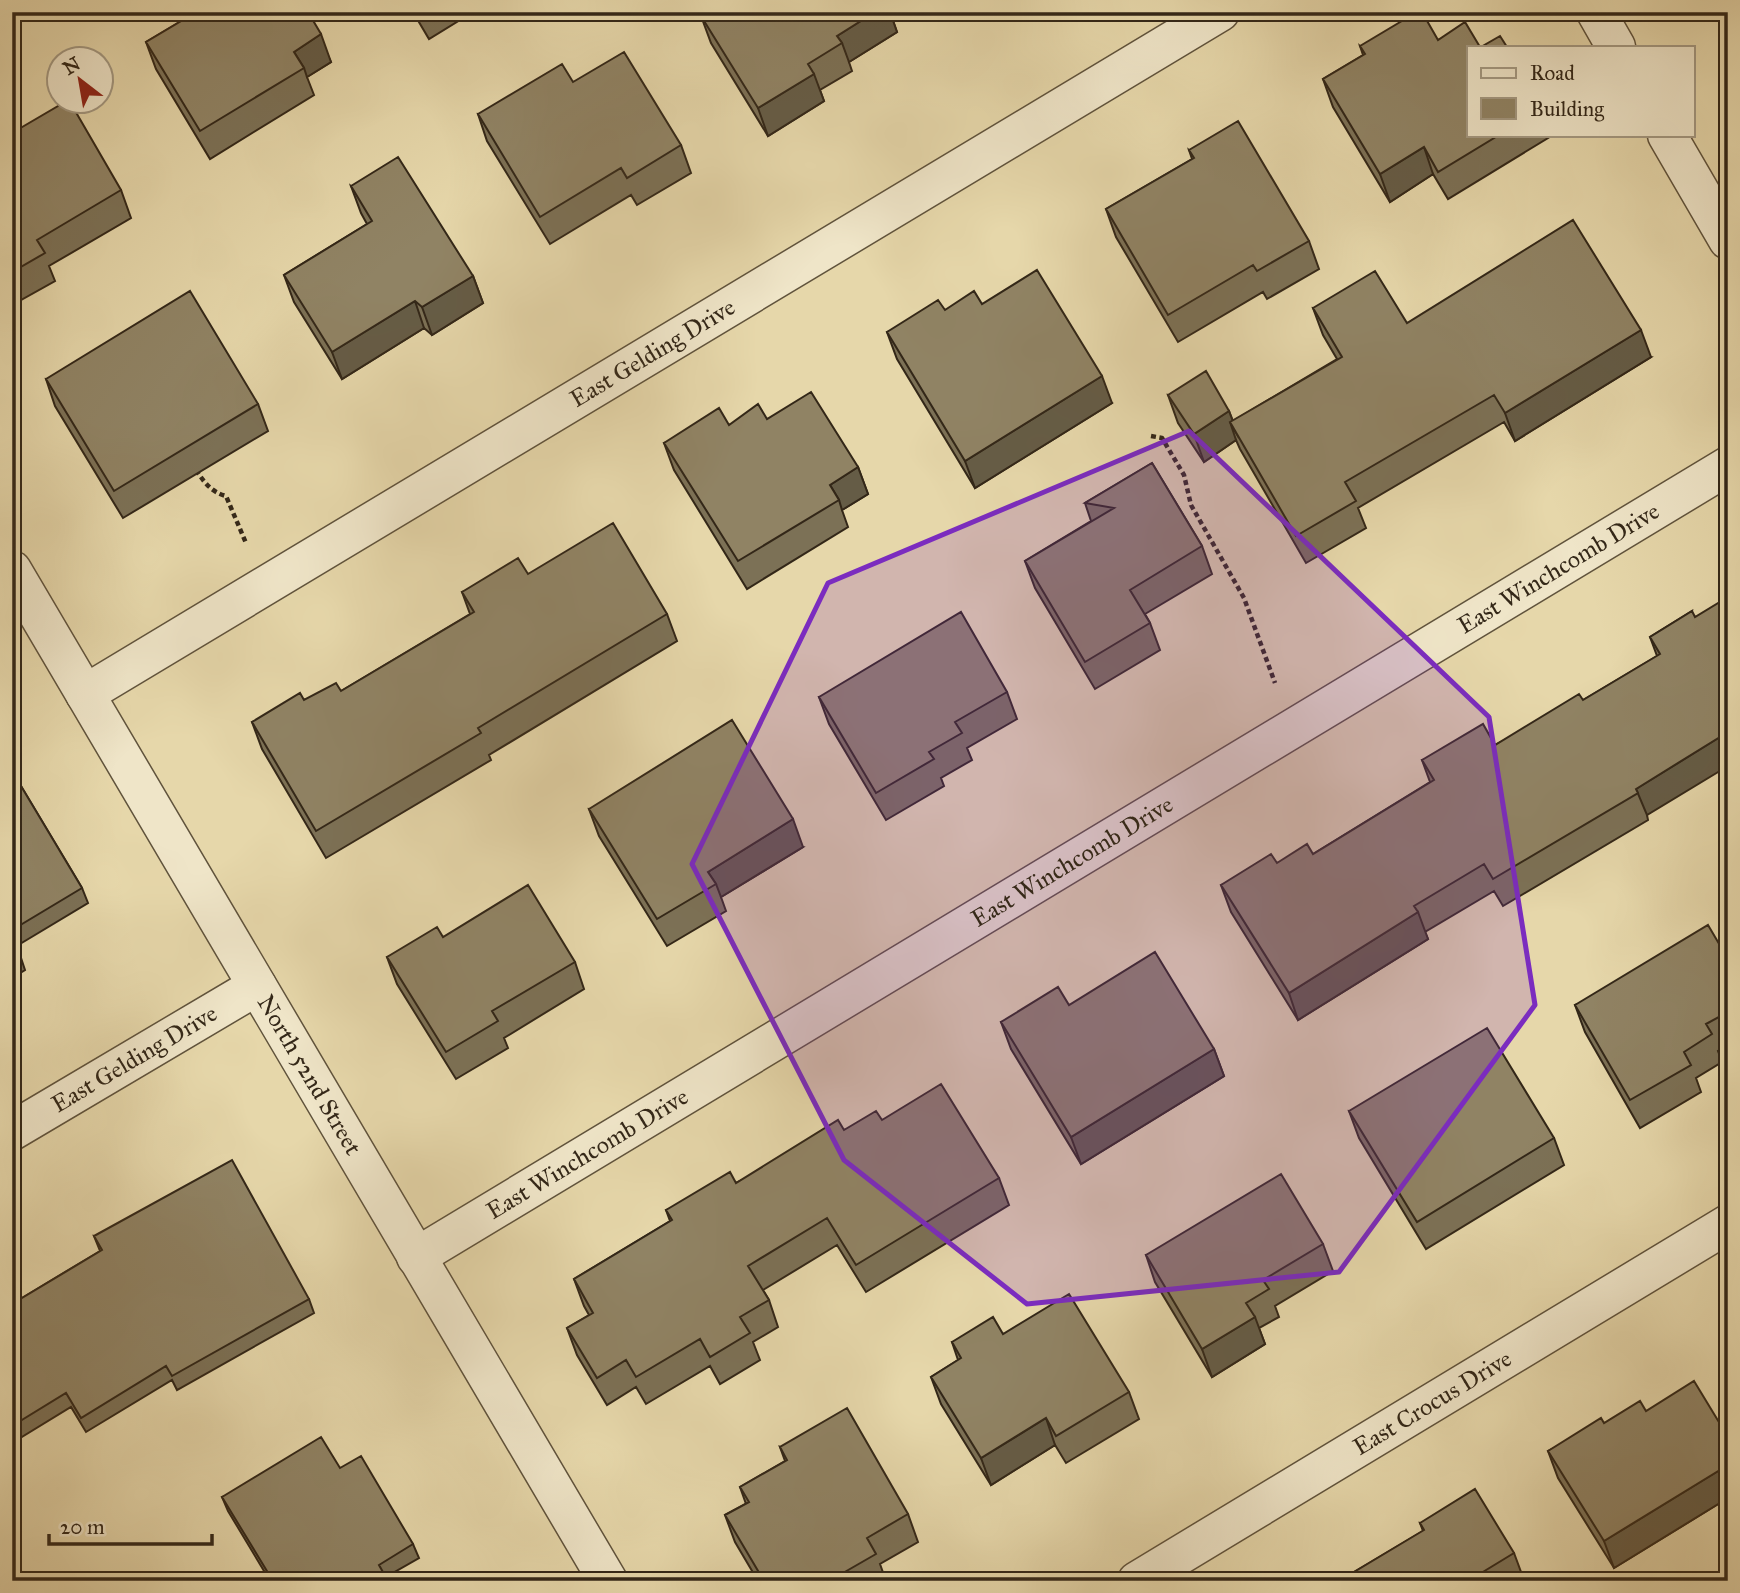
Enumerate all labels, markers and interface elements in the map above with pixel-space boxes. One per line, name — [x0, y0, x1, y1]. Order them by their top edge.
north arrow — [46, 46, 116, 116]
legend — [1467, 46, 1694, 136]
text: N — [59, 52, 84, 80]
text: Road — [1530, 60, 1575, 86]
text: Building — [1530, 96, 1604, 122]
street label: East Gelding Drive — [564, 292, 740, 414]
street label: East Winchcomb Drive — [1452, 496, 1665, 641]
street label: East Winchcomb Drive — [966, 789, 1178, 934]
street label: North 52nd Street — [251, 989, 369, 1161]
street label: East Gelding Drive — [46, 998, 222, 1119]
street label: East Winchcomb Drive — [481, 1081, 694, 1226]
street label: East Crocus Drive — [1348, 1343, 1517, 1462]
scale bar — [49, 1502, 212, 1546]
text: 20 m — [60, 1514, 105, 1540]

